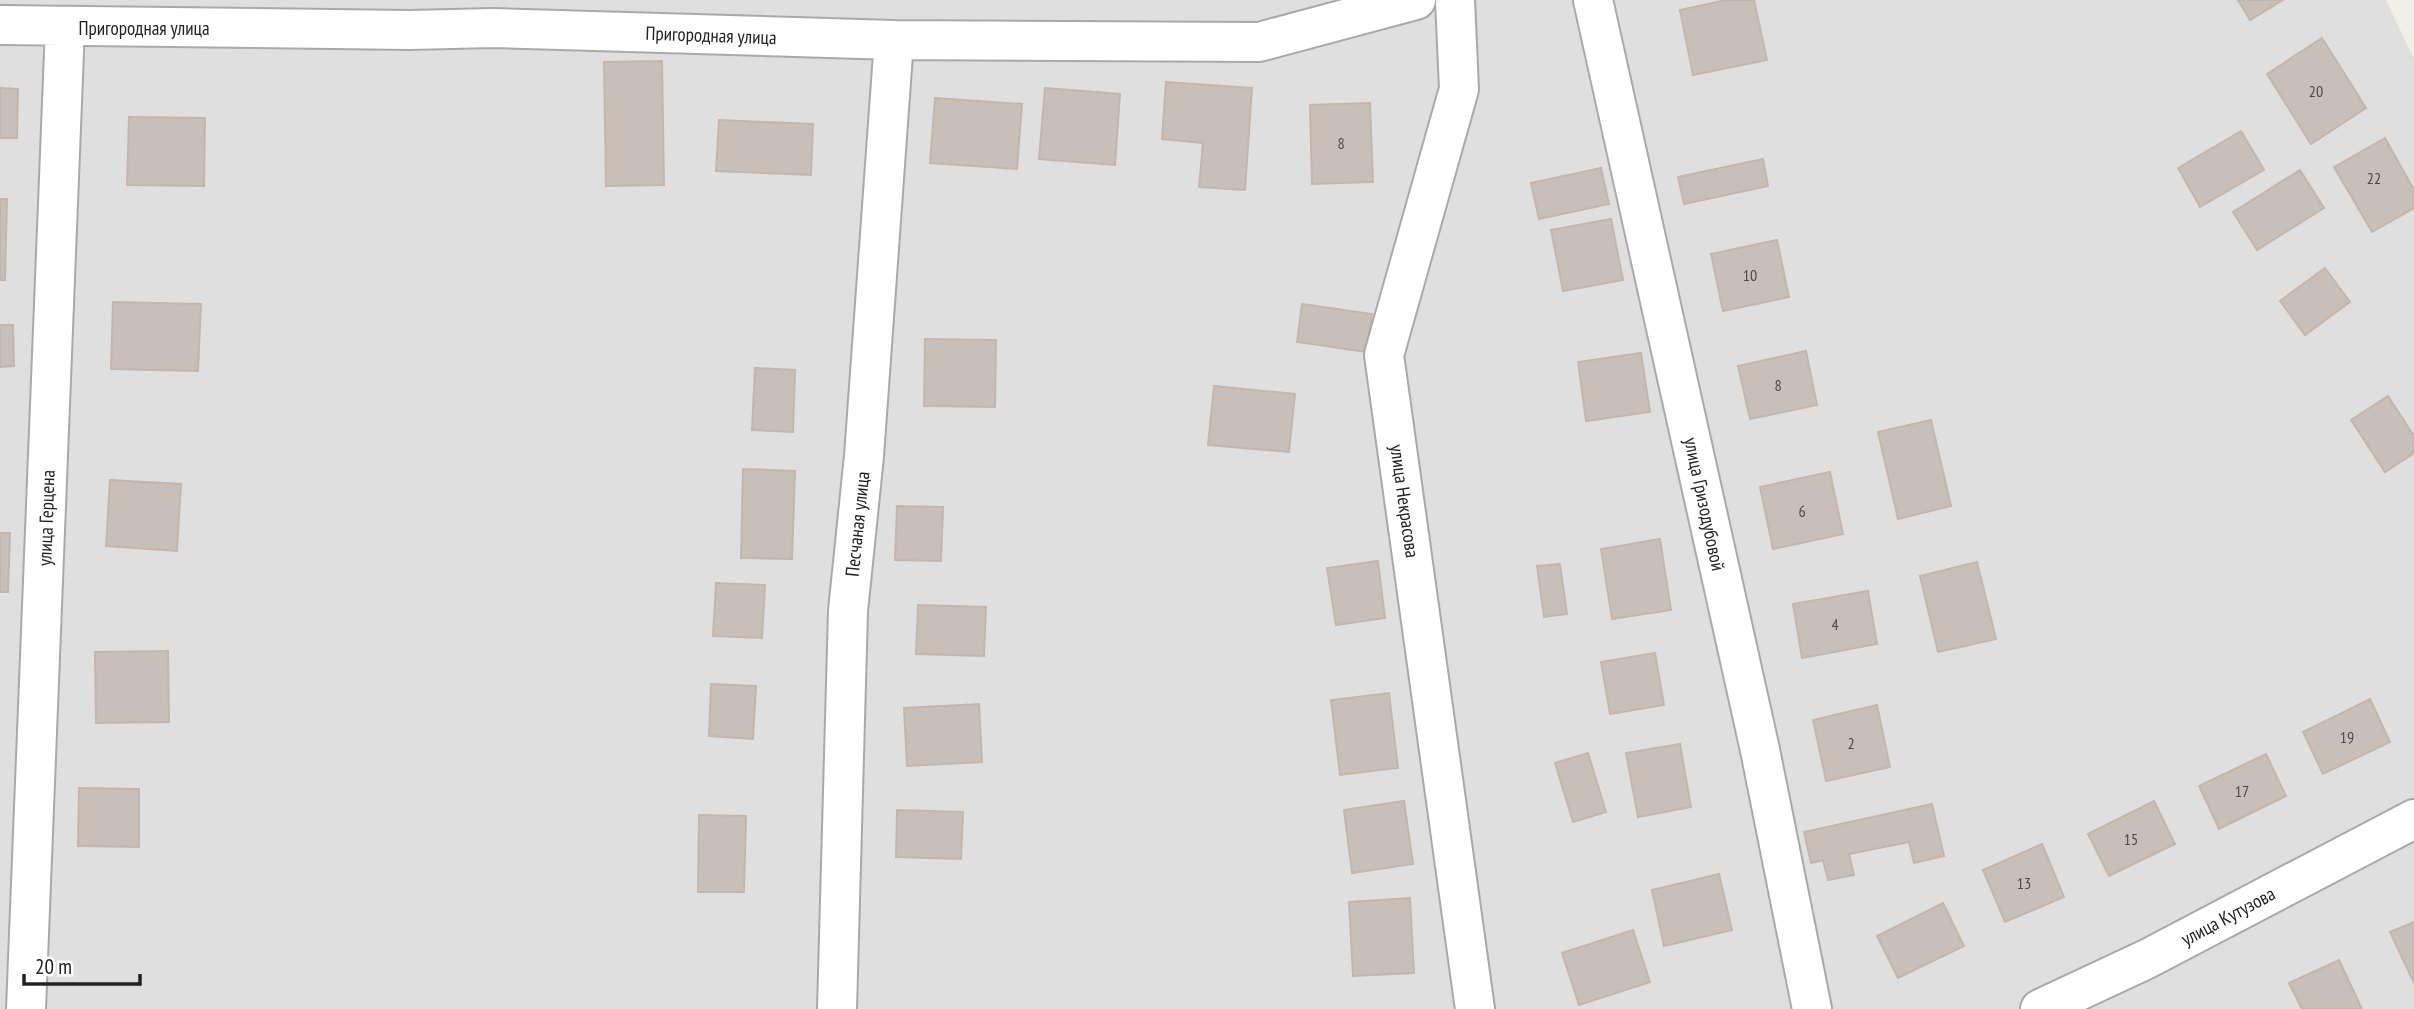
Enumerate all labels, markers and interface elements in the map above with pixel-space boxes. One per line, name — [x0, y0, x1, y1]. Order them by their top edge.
street label: Пригородная улица — [78, 16, 210, 40]
street label: Пригородная улица — [645, 21, 777, 49]
house number: 20 — [2309, 81, 2323, 101]
house number: 8 — [1337, 133, 1345, 153]
house number: 22 — [2367, 168, 2381, 188]
house number: 10 — [1743, 265, 1757, 285]
house number: 8 — [1774, 375, 1782, 395]
street label: улица Гризодубовой — [1679, 435, 1731, 573]
street label: улица Некрасова — [1385, 443, 1425, 559]
street label: улица Герцена — [32, 469, 60, 567]
street label: Песчаная улица — [840, 470, 874, 578]
house number: 6 — [1798, 501, 1806, 521]
house number: 4 — [1831, 614, 1839, 634]
house number: 19 — [2340, 727, 2354, 747]
house number: 2 — [1847, 733, 1855, 753]
house number: 17 — [2235, 781, 2249, 801]
house number: 15 — [2124, 829, 2138, 849]
house number: 13 — [2017, 873, 2031, 893]
street label: улица Кутузова — [2177, 881, 2279, 951]
scale bar — [24, 942, 140, 986]
text: 20 m — [35, 953, 72, 980]

